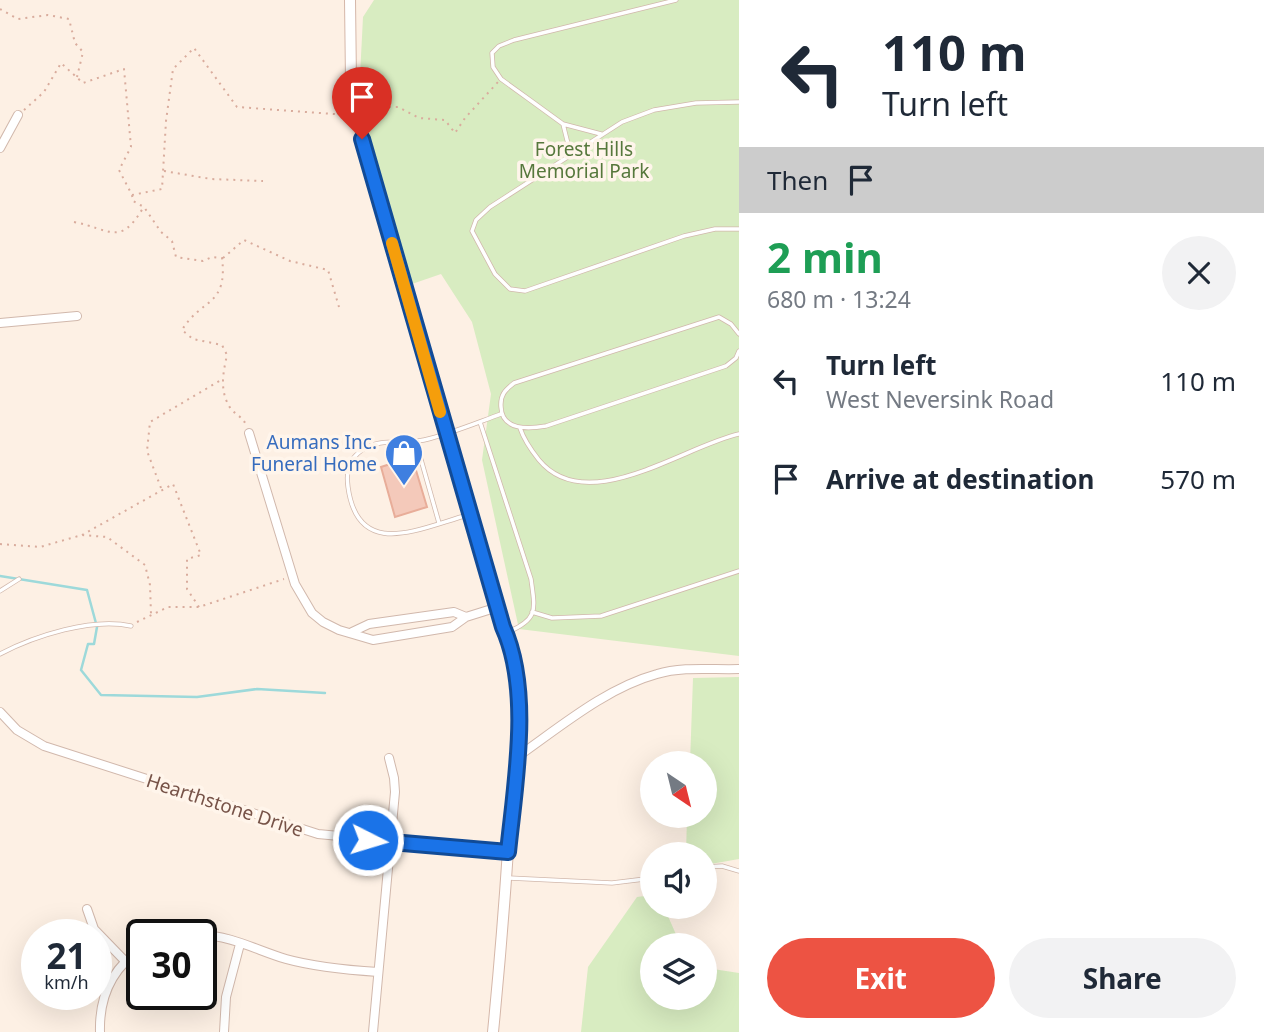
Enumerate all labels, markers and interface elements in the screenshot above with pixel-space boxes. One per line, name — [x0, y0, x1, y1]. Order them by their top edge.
text: 110 m — [882, 19, 1027, 85]
icon: left — [767, 28, 858, 119]
pin — [332, 67, 392, 139]
icon: arrive — [343, 78, 381, 116]
text: Turn left — [882, 82, 1008, 125]
park label: Forest Hills Memorial Park — [519, 136, 649, 184]
icon: arrive — [842, 161, 880, 199]
text: Then — [767, 162, 828, 198]
text: 2 min — [767, 228, 883, 285]
button: close — [1162, 236, 1236, 310]
text: 680 m · 13:24 — [767, 283, 911, 315]
text: Turn left — [826, 347, 937, 383]
icon: left — [767, 362, 805, 400]
text: 110 m — [1160, 363, 1236, 399]
text: West Neversink Road — [826, 383, 1054, 415]
place label: Aumans Inc. Funeral Home — [251, 429, 377, 477]
shop icon: Aumans Inc. Funeral Home — [383, 432, 425, 487]
icon: arrive — [767, 460, 805, 498]
text: Arrive at destination — [826, 461, 1095, 497]
text: 570 m — [1160, 461, 1236, 497]
north arrow — [640, 751, 718, 828]
map controls — [640, 751, 717, 1010]
street label: Hearthstone Drive — [143, 767, 307, 843]
position arrow — [331, 803, 405, 877]
button: sound — [640, 842, 717, 919]
speed limit sign: 30 — [126, 919, 217, 1010]
text: 21 — [46, 932, 87, 979]
button: layers — [640, 933, 717, 1010]
button: Exit — [767, 938, 995, 1018]
button: Share — [1009, 938, 1236, 1018]
text: km/h — [44, 970, 89, 994]

